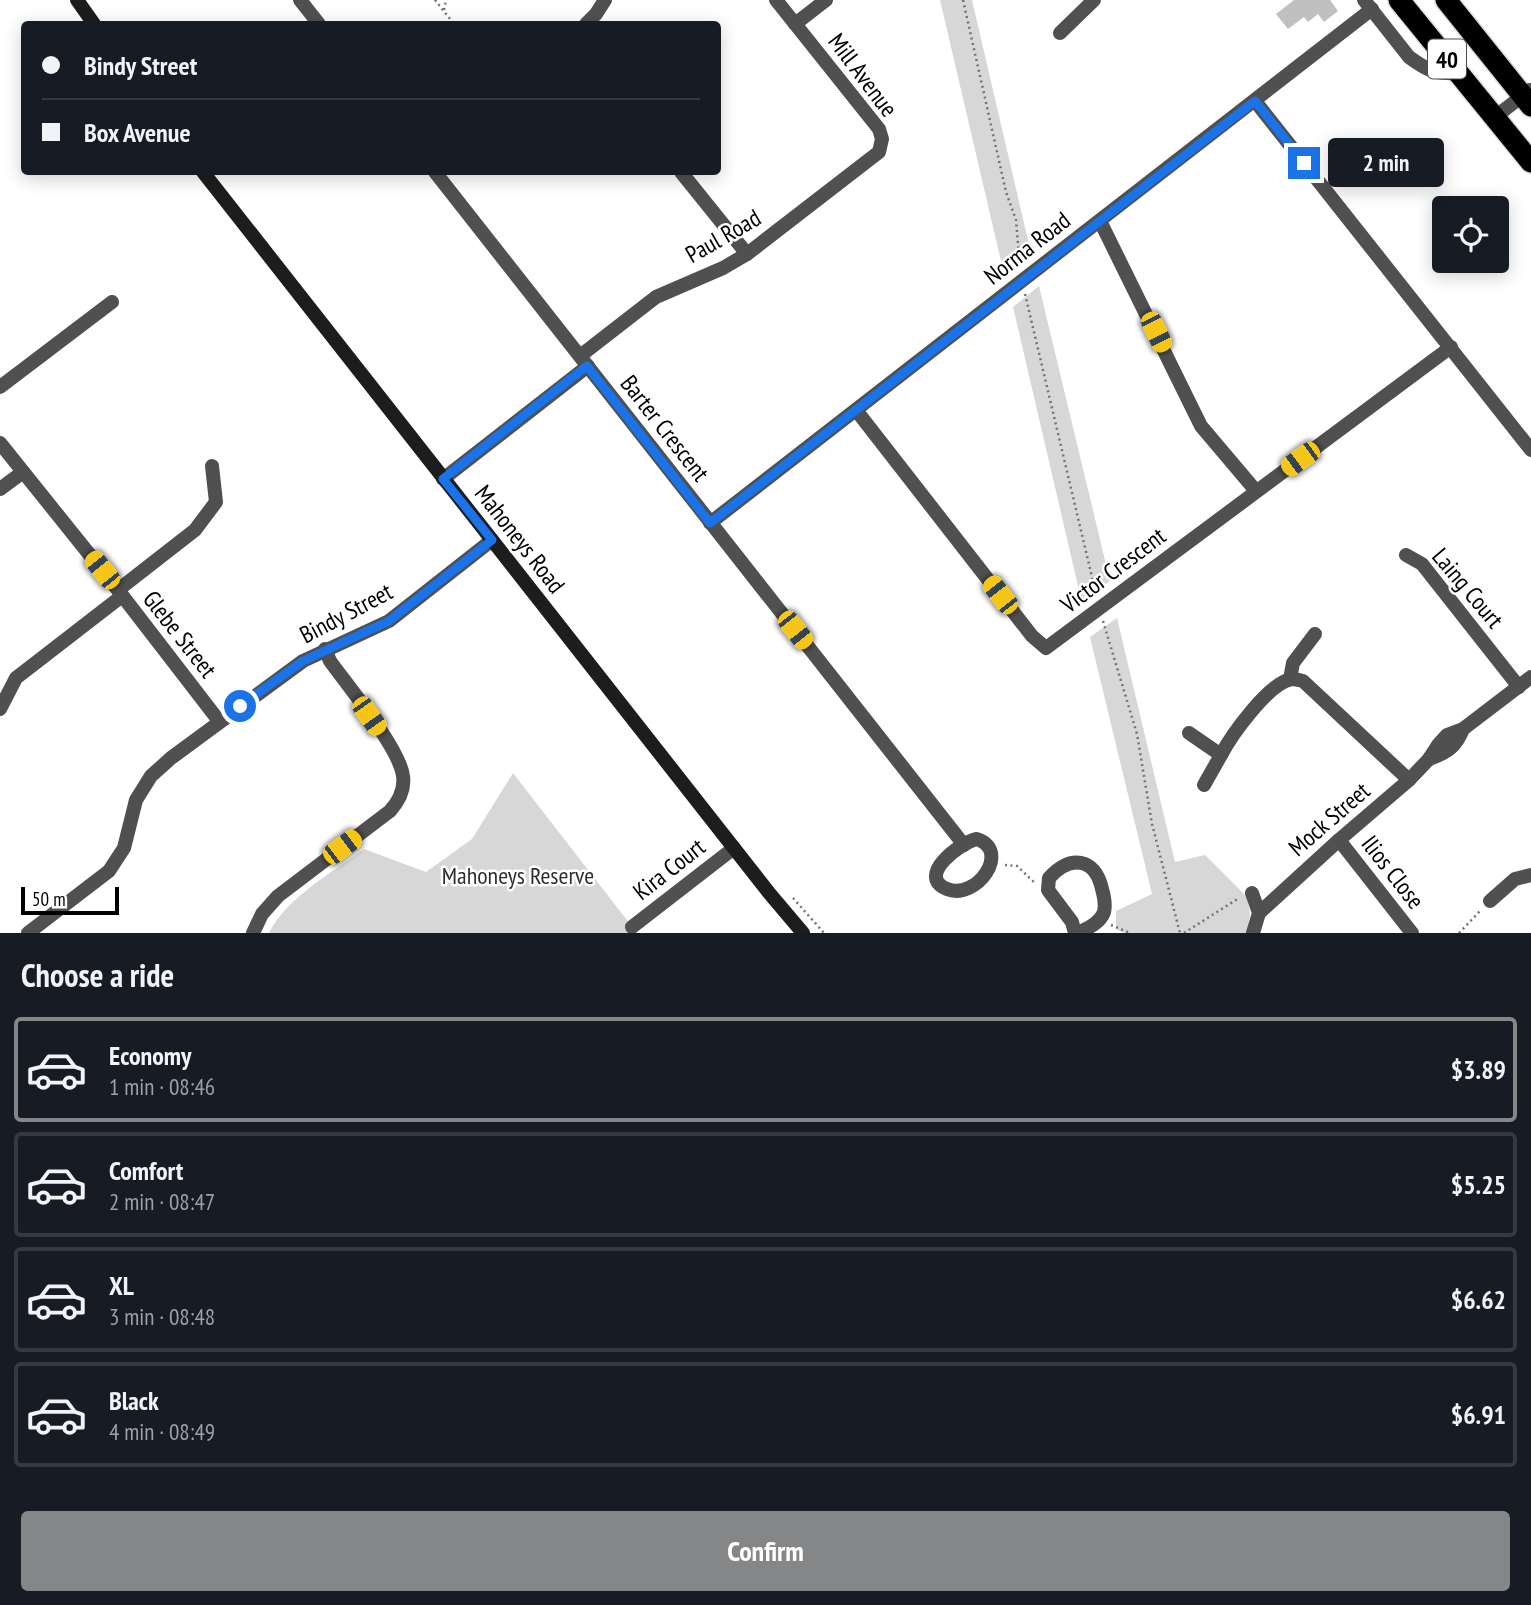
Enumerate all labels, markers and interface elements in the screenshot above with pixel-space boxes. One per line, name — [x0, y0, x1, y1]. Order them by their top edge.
street label: Mill Avenue — [821, 27, 905, 123]
road number: 40 — [1428, 40, 1466, 78]
text: Bindy Street — [84, 49, 197, 82]
text: Box Avenue — [84, 116, 191, 149]
callout: 2 min — [1328, 138, 1444, 188]
route end — [1288, 147, 1320, 179]
text: 2 min — [1363, 148, 1409, 177]
map controls — [1432, 196, 1509, 273]
button: locate — [1432, 196, 1509, 273]
street label: Paul Road — [680, 202, 766, 270]
street label: Norma Road — [978, 205, 1076, 291]
car — [1138, 309, 1175, 355]
street label: Barter Crescent — [614, 369, 716, 488]
car — [1277, 438, 1324, 480]
street label: Mahoneys Road — [468, 479, 572, 599]
street label: Victor Crescent — [1053, 520, 1172, 620]
street label: Laing Court — [1426, 542, 1511, 635]
car — [81, 547, 124, 593]
car — [979, 572, 1022, 618]
street label: Bindy Street — [294, 576, 398, 650]
street label: Glebe Street — [136, 584, 224, 684]
car — [774, 607, 817, 653]
route start — [224, 690, 256, 722]
car — [349, 693, 390, 739]
street label: Mock Street — [1282, 775, 1376, 863]
car — [319, 826, 366, 868]
street label: Ilios Close — [1355, 829, 1431, 915]
street label: Kira Court — [627, 831, 712, 907]
park label: Mahoneys Reserve — [442, 860, 594, 891]
scale bar — [21, 884, 119, 916]
text: 50 m — [32, 887, 66, 911]
text: Choose a ride — [21, 954, 174, 996]
icon: car — [25, 1038, 88, 1101]
text: Economy — [109, 1039, 191, 1072]
text: $3.89 — [1451, 1053, 1506, 1086]
text: 1 min · 08:46 — [109, 1072, 215, 1101]
icon: car — [25, 1153, 88, 1216]
text: Comfort — [109, 1154, 183, 1187]
text: $5.25 — [1451, 1168, 1506, 1201]
text: 2 min · 08:47 — [109, 1187, 215, 1216]
icon: car — [25, 1268, 88, 1331]
text: XL — [109, 1269, 134, 1302]
text: $6.62 — [1451, 1283, 1506, 1316]
text: 3 min · 08:48 — [109, 1302, 215, 1331]
icon: car — [25, 1383, 88, 1446]
text: Black — [109, 1384, 159, 1417]
text: $6.91 — [1451, 1398, 1506, 1431]
text: 4 min · 08:49 — [109, 1417, 215, 1446]
button: Confirm — [21, 1511, 1510, 1591]

